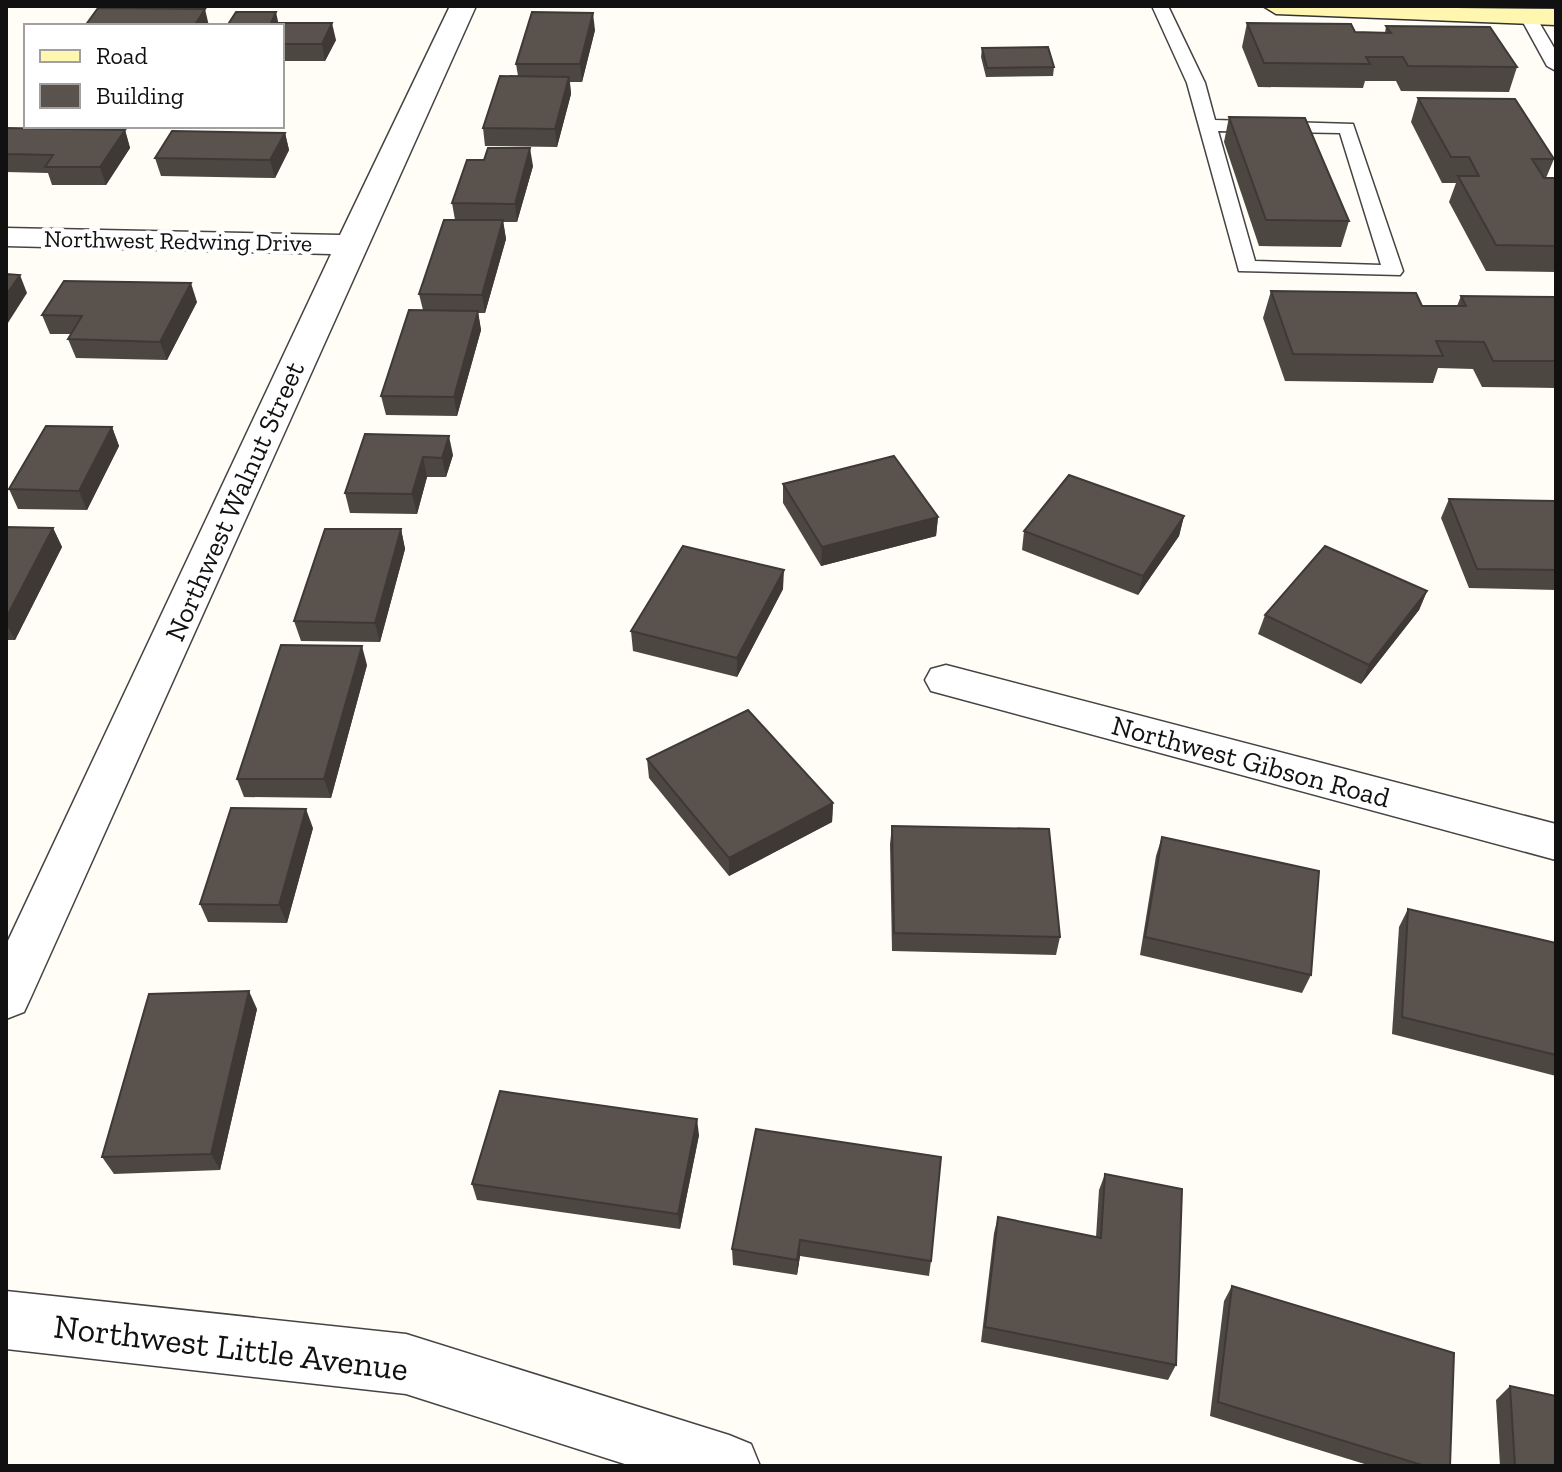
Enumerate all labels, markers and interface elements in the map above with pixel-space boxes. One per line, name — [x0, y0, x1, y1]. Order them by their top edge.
legend — [24, 24, 284, 128]
text: Road — [96, 41, 148, 70]
text: Building — [96, 81, 184, 110]
street label: Northwest Redwing Drive — [44, 224, 312, 257]
street label: Northwest Walnut Street — [158, 356, 311, 646]
street label: Northwest Gibson Road — [1108, 708, 1393, 814]
street label: Northwest Little Avenue — [51, 1305, 410, 1390]

